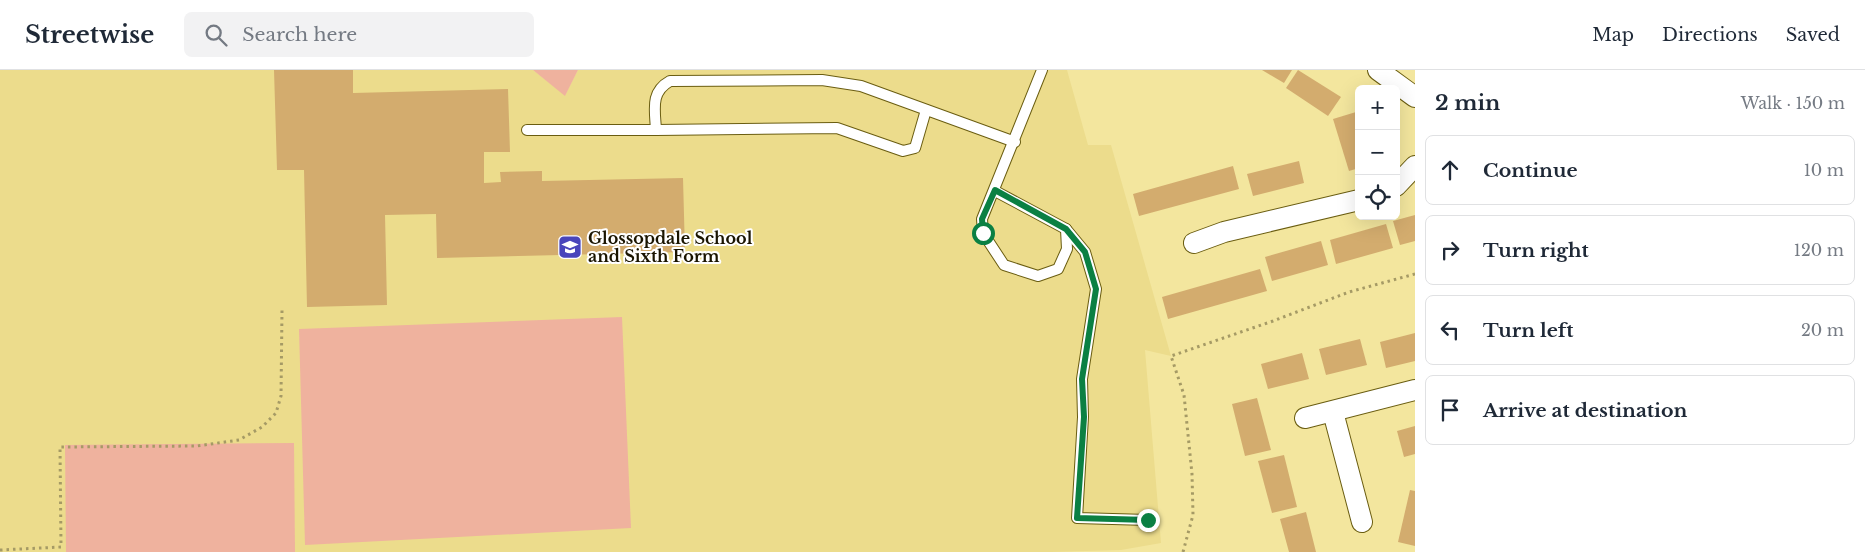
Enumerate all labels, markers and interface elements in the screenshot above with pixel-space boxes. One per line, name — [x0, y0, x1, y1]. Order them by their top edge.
search box — [184, 12, 534, 57]
text: Streetwise — [25, 20, 154, 49]
icon: search — [202, 21, 230, 49]
text: Search here — [242, 23, 357, 46]
text: Map — [1592, 24, 1634, 46]
text: Directions — [1662, 24, 1758, 46]
text: Saved — [1786, 24, 1840, 46]
map controls — [1355, 85, 1400, 220]
button: + — [1355, 85, 1400, 130]
text: 2 min — [1435, 90, 1500, 116]
text: Walk · 150 m — [1741, 93, 1845, 113]
button: − — [1355, 130, 1400, 175]
icon: ahead — [1436, 156, 1464, 184]
text: Continue — [1483, 159, 1578, 182]
text: 10 m — [1804, 160, 1844, 180]
button: locate — [1355, 175, 1400, 220]
route start — [972, 222, 995, 245]
place label: Glossopdale School and Sixth Form — [588, 228, 753, 266]
school or university icon: Glossopdale School and Sixth Form — [557, 234, 583, 260]
icon: right — [1436, 236, 1464, 264]
text: Turn right — [1483, 239, 1589, 262]
text: 120 m — [1794, 240, 1844, 260]
icon: left — [1436, 316, 1464, 344]
text: Turn left — [1483, 319, 1574, 342]
text: 20 m — [1801, 320, 1844, 340]
icon: arrive — [1436, 396, 1464, 424]
text: Arrive at destination — [1483, 399, 1687, 422]
route end — [1137, 509, 1160, 532]

